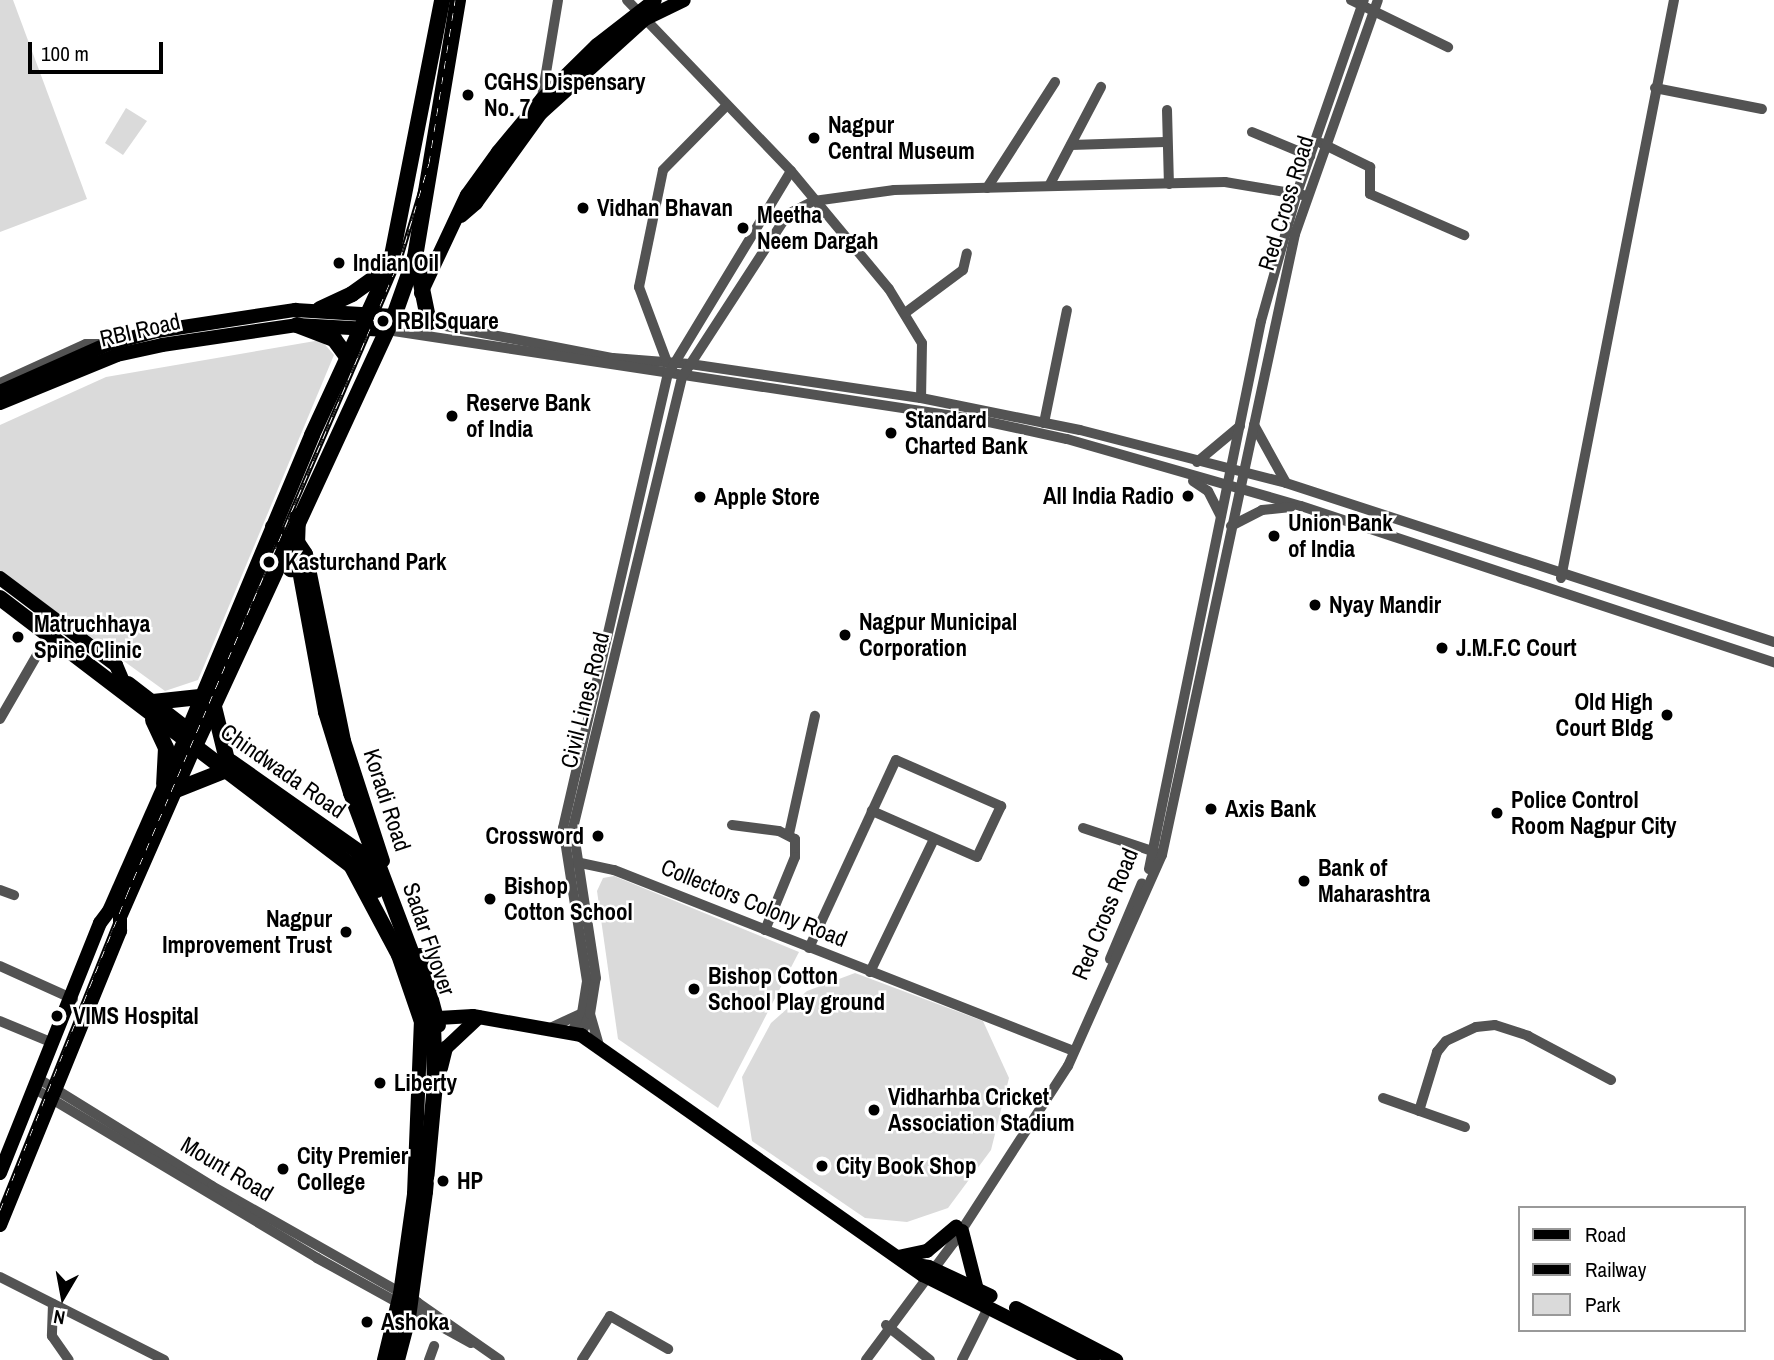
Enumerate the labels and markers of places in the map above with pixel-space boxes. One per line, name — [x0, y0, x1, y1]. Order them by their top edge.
place label: CGHS Dispensary No. 7 — [484, 68, 645, 122]
marker: CGHS Dispensary No. 7 — [458, 85, 478, 105]
place label: Nagpur Central Museum — [828, 111, 975, 165]
marker: Nagpur Central Museum — [806, 130, 822, 146]
place label: Vidhan Bhavan — [597, 194, 733, 222]
marker: Vidhan Bhavan — [575, 200, 591, 216]
place label: Meetha Neem Dargah — [757, 201, 879, 255]
marker: Meetha Neem Dargah — [735, 220, 751, 236]
place label: Indian Oil — [353, 249, 439, 277]
marker: Indian Oil — [331, 255, 347, 271]
place label: RBI Square — [397, 307, 499, 335]
marker: RBI Square — [375, 313, 391, 329]
place label: Reserve Bank of India — [466, 389, 591, 443]
place label: Standard Charted Bank — [905, 406, 1028, 460]
marker: Reserve Bank of India — [444, 408, 460, 424]
marker: Standard Charted Bank — [883, 425, 899, 441]
place label: All India Radio — [1043, 482, 1174, 510]
place label: Apple Store — [714, 483, 820, 511]
marker: All India Radio — [1180, 488, 1196, 504]
marker: Apple Store — [692, 489, 708, 505]
place label: Union Bank of India — [1288, 509, 1393, 563]
marker: Union Bank of India — [1266, 528, 1282, 544]
place label: Kasturchand Park — [285, 548, 446, 576]
marker: Kasturchand Park — [259, 552, 279, 572]
place label: Nyay Mandir — [1329, 591, 1441, 619]
marker: Nyay Mandir — [1307, 597, 1323, 613]
place label: Nagpur Municipal Corporation — [859, 608, 1017, 662]
place label: Matruchhaya Spine Clinic — [34, 610, 150, 664]
marker: Matruchhaya Spine Clinic — [8, 627, 28, 647]
marker: Nagpur Municipal Corporation — [837, 627, 853, 643]
place label: J.M.F.C Court — [1456, 634, 1576, 662]
marker: J.M.F.C Court — [1434, 640, 1450, 656]
place label: Old High Court Bldg — [1556, 688, 1653, 742]
marker: Old High Court Bldg — [1659, 707, 1675, 723]
place label: Police Control Room Nagpur City — [1511, 786, 1677, 840]
place label: Axis Bank — [1225, 795, 1316, 823]
marker: Axis Bank — [1203, 801, 1219, 817]
marker: Police Control Room Nagpur City — [1489, 805, 1505, 821]
place label: Crossword — [485, 822, 584, 850]
marker: Crossword — [590, 828, 606, 844]
place label: Bank of Maharashtra — [1318, 854, 1430, 908]
place label: Bishop Cotton School — [504, 872, 633, 926]
marker: Bank of Maharashtra — [1296, 873, 1312, 889]
marker: Bishop Cotton School — [482, 891, 498, 907]
place label: Nagpur Improvement Trust — [162, 905, 332, 959]
marker: Nagpur Improvement Trust — [338, 924, 354, 940]
place label: Bishop Cotton School Play ground — [708, 962, 885, 1016]
marker: Bishop Cotton School Play ground — [686, 981, 702, 997]
place label: VIMS Hospital — [73, 1002, 199, 1030]
marker: VIMS Hospital — [47, 1006, 67, 1026]
place label: Liberty — [394, 1069, 457, 1097]
marker: Liberty — [372, 1075, 388, 1091]
place label: Vidharhba Cricket Association Stadium — [888, 1083, 1075, 1137]
marker: Vidharhba Cricket Association Stadium — [866, 1102, 882, 1118]
place label: City Premier College — [297, 1142, 408, 1196]
place label: City Book Shop — [836, 1152, 976, 1180]
marker: City Book Shop — [814, 1158, 830, 1174]
marker: City Premier College — [275, 1161, 291, 1177]
place label: HP — [457, 1167, 483, 1195]
marker: HP — [435, 1173, 451, 1189]
place label: Ashoka — [381, 1308, 449, 1336]
marker: Ashoka — [359, 1314, 375, 1330]

